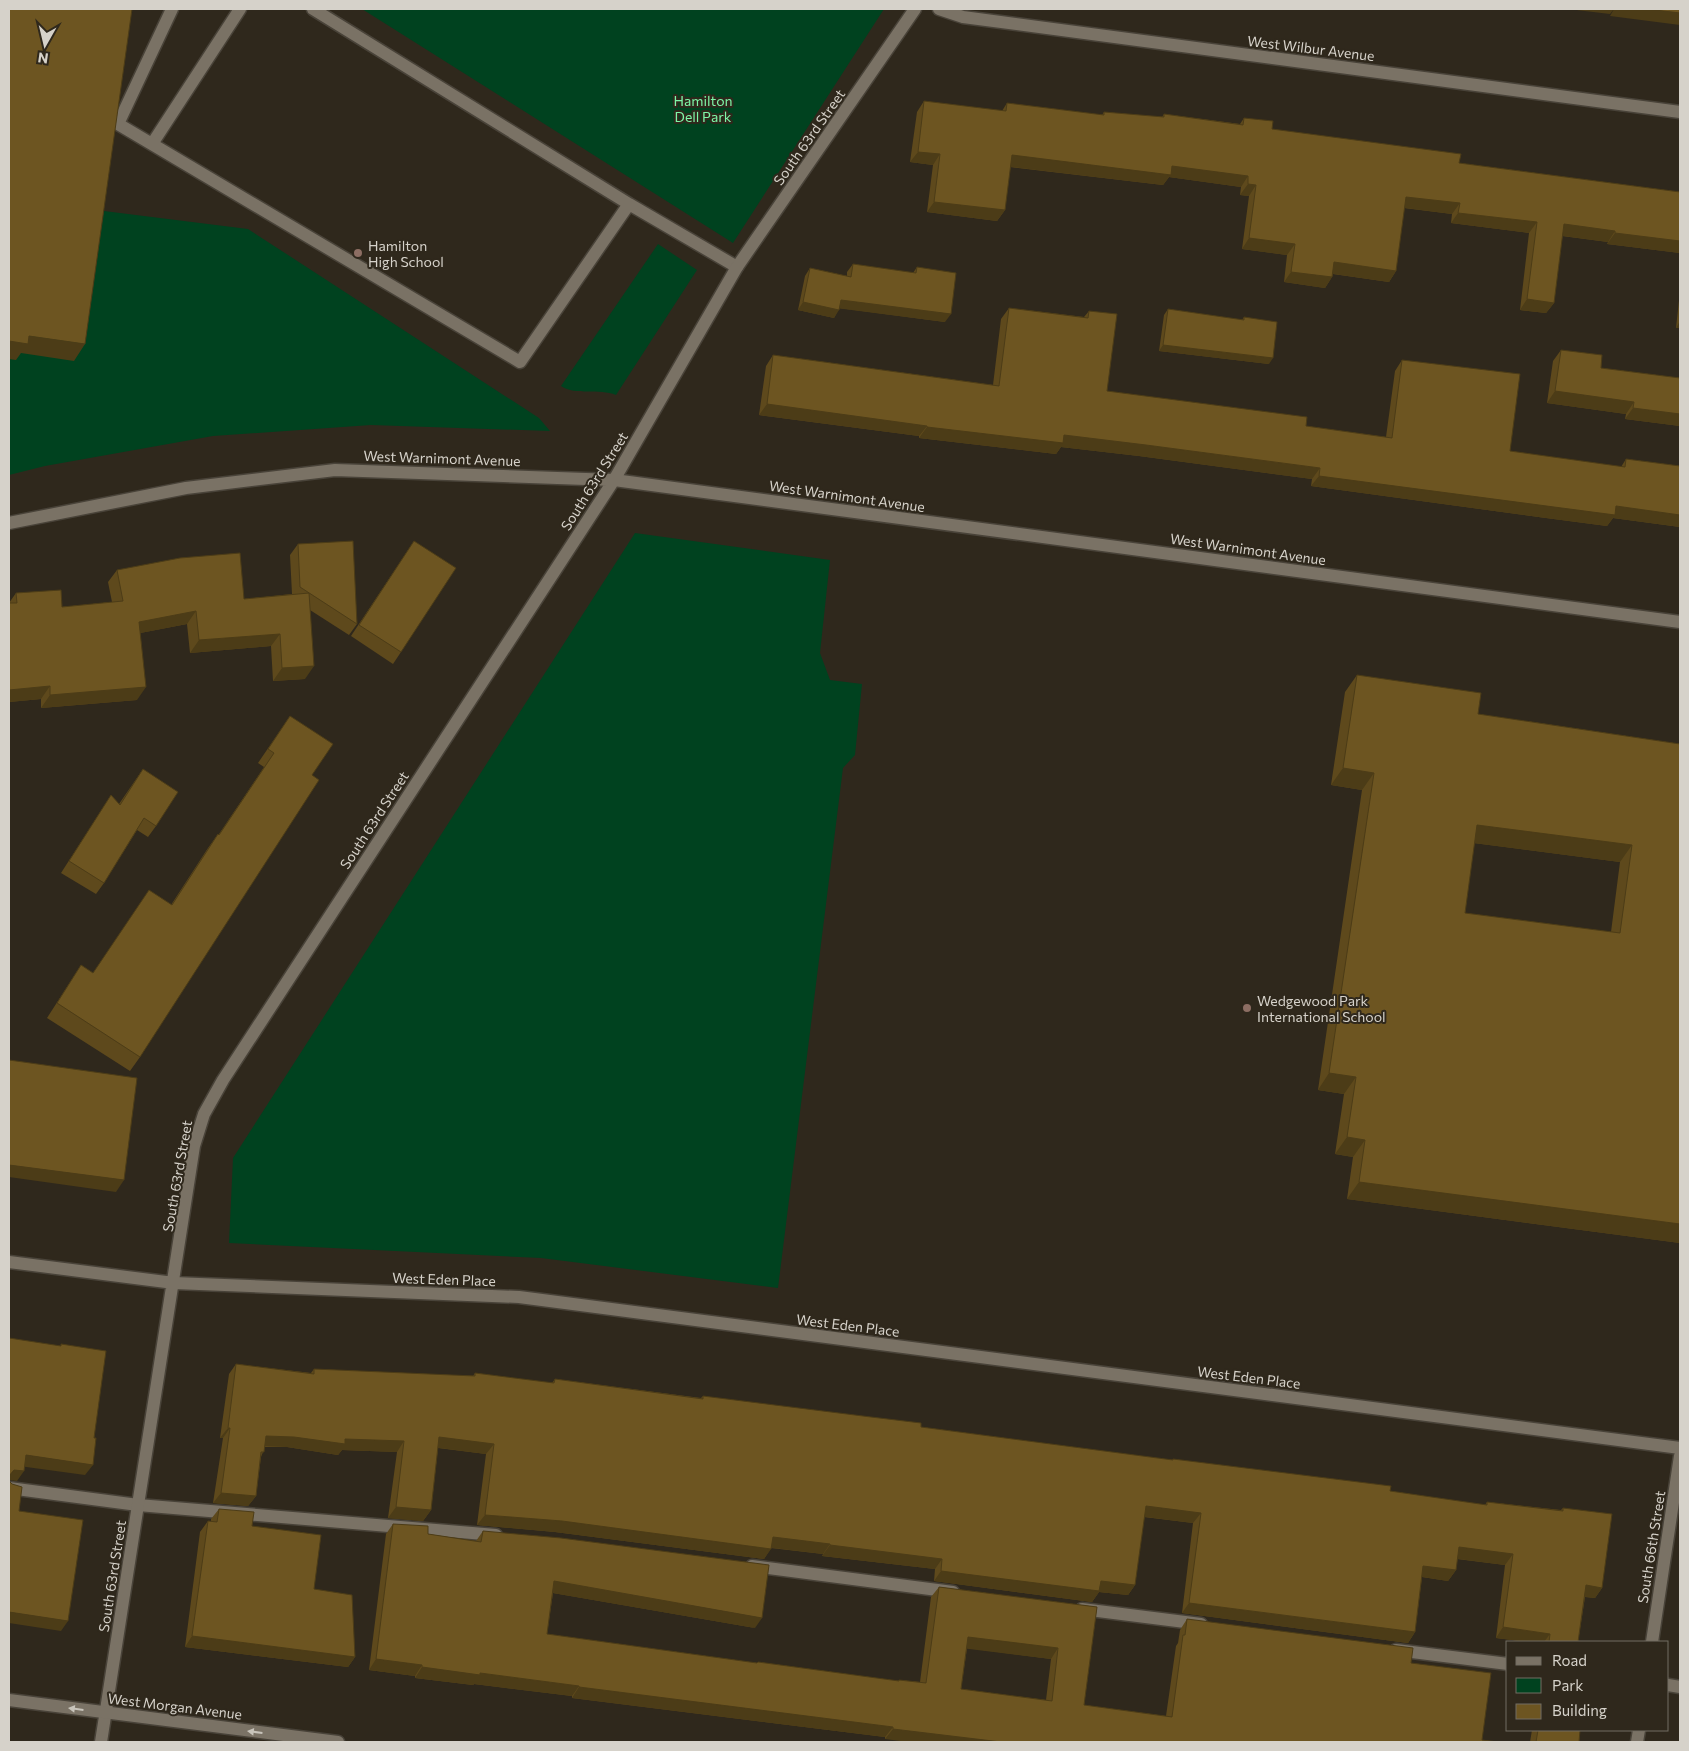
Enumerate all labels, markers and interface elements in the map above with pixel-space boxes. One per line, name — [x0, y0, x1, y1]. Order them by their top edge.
north arrow — [20, 20, 70, 70]
street label: West Wilbur Avenue — [1246, 32, 1376, 64]
text: N — [37, 49, 50, 68]
street label: South 63rd Street — [770, 86, 849, 188]
park label: Hamilton Dell Park — [673, 92, 733, 125]
place label: Hamilton High School — [368, 237, 444, 270]
marker: Hamilton High School — [352, 247, 364, 259]
street label: South 63rd Street — [557, 428, 631, 533]
street label: West Warnimont Avenue — [363, 447, 521, 469]
street label: West Warnimont Avenue — [768, 477, 926, 515]
street label: West Warnimont Avenue — [1169, 530, 1327, 568]
street label: South 63rd Street — [336, 768, 412, 872]
place label: Wedgewood Park International School — [1257, 992, 1386, 1025]
marker: Wedgewood Park International School — [1241, 1002, 1253, 1014]
street label: South 63rd Street — [159, 1119, 195, 1233]
street label: West Eden Place — [392, 1269, 496, 1289]
street label: West Eden Place — [795, 1310, 901, 1340]
street label: West Eden Place — [1196, 1362, 1302, 1392]
street label: South 66th Street — [1634, 1489, 1668, 1605]
street label: South 63rd Street — [95, 1519, 129, 1633]
legend — [1506, 1641, 1669, 1731]
text: Road — [1552, 1651, 1587, 1669]
text: Park — [1552, 1676, 1583, 1694]
street label: West Morgan Avenue — [107, 1689, 243, 1723]
text: Building — [1552, 1701, 1607, 1719]
one-way arrow — [68, 1705, 84, 1713]
one-way arrow — [246, 1727, 262, 1735]

